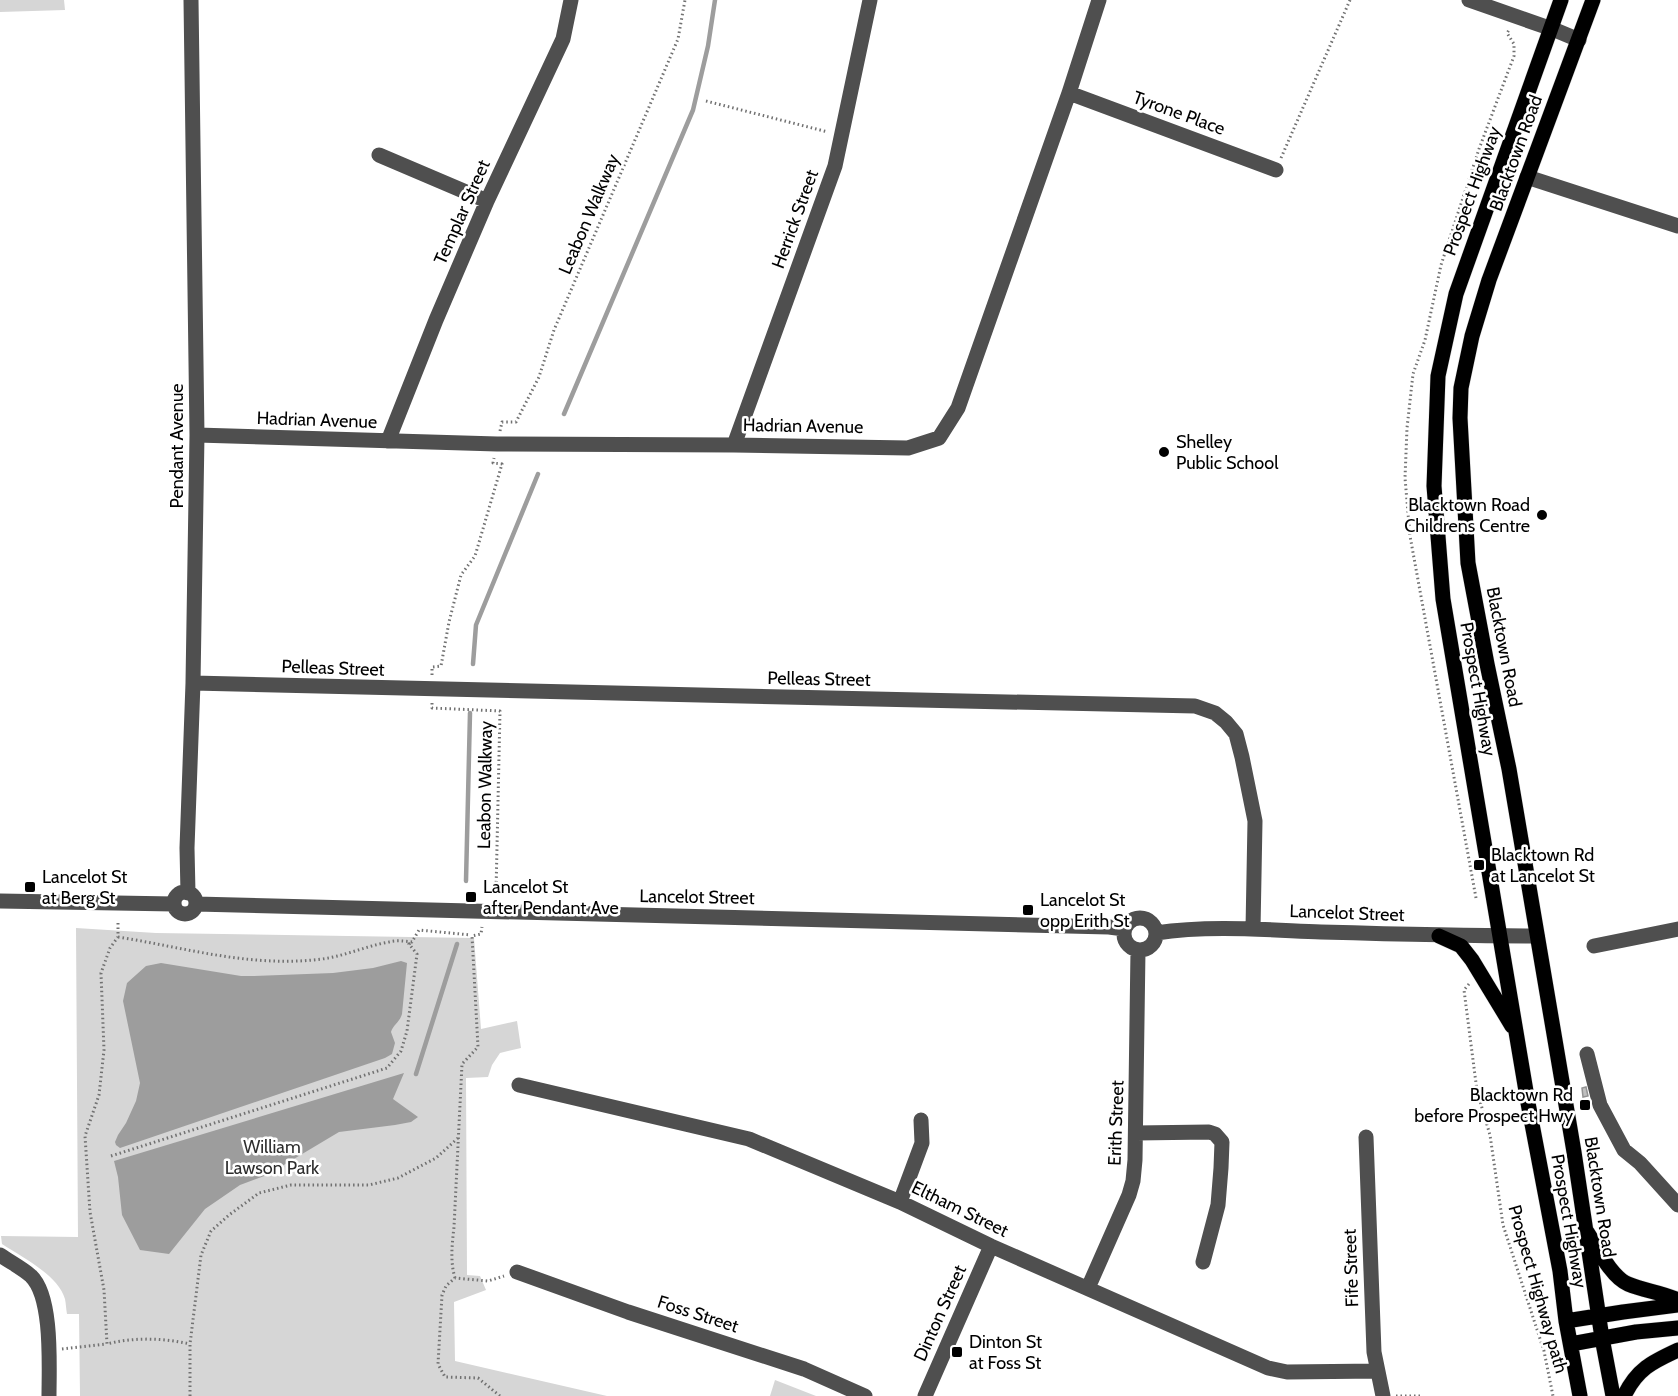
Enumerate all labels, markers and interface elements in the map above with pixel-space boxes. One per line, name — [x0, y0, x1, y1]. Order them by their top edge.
street label: Tyrone Place — [1130, 86, 1228, 140]
street label: Blacktown Road — [1485, 92, 1547, 214]
street label: Prospect Highway — [1438, 123, 1506, 259]
street label: Leabon Walkway — [554, 151, 624, 277]
street label: Templar Street — [429, 156, 495, 268]
street label: Herrick Street — [767, 167, 823, 271]
street label: Pendant Avenue — [166, 383, 188, 509]
street label: Hadrian Avenue — [256, 407, 378, 433]
street label: Hadrian Avenue — [743, 414, 863, 438]
place label: Shelley Public School — [1176, 431, 1279, 474]
marker: Shelley Public School — [1157, 445, 1171, 459]
place label: Blacktown Road Childrens Centre — [1404, 494, 1530, 537]
marker: Blacktown Road Childrens Centre — [1535, 508, 1549, 522]
street label: Blacktown Road — [1482, 585, 1526, 709]
street label: Prospect Highway — [1455, 620, 1501, 758]
street label: Pelleas Street — [281, 655, 385, 681]
street label: Pelleas Street — [767, 667, 871, 691]
street label: Leabon Walkway — [473, 721, 497, 849]
place label: Blacktown Rd at Lancelot St — [1491, 844, 1595, 887]
marker: Blacktown Rd at Lancelot St — [1472, 858, 1486, 872]
place label: Lancelot St at Berg St — [42, 866, 127, 909]
place label: Lancelot St after Pendant Ave — [483, 876, 619, 919]
marker: Lancelot St at Berg St — [23, 880, 37, 894]
street label: Lancelot Street — [639, 885, 755, 909]
place label: Lancelot St opp Erith St — [1040, 889, 1130, 932]
marker: Lancelot St after Pendant Ave — [464, 890, 478, 904]
street label: Lancelot Street — [1289, 900, 1405, 926]
marker: Lancelot St opp Erith St — [1021, 903, 1035, 917]
street label: Erith Street — [1104, 1080, 1128, 1166]
place label: Blacktown Rd before Prospect Hwy — [1414, 1084, 1573, 1127]
marker: Blacktown Rd before Prospect Hwy — [1578, 1098, 1592, 1112]
street label: Blacktown Road — [1580, 1135, 1620, 1259]
park label: William Lawson Park — [225, 1136, 320, 1179]
street label: Prospect Highway — [1546, 1152, 1592, 1290]
street label: Eltham Street — [908, 1176, 1012, 1242]
street label: Prospect Highway path — [1503, 1202, 1573, 1376]
street label: Fife Street — [1339, 1228, 1363, 1308]
street label: Dinton Street — [909, 1261, 971, 1365]
street label: Foss Street — [655, 1291, 741, 1337]
place label: Dinton St at Foss St — [969, 1331, 1042, 1374]
marker: Dinton St at Foss St — [950, 1345, 964, 1359]

